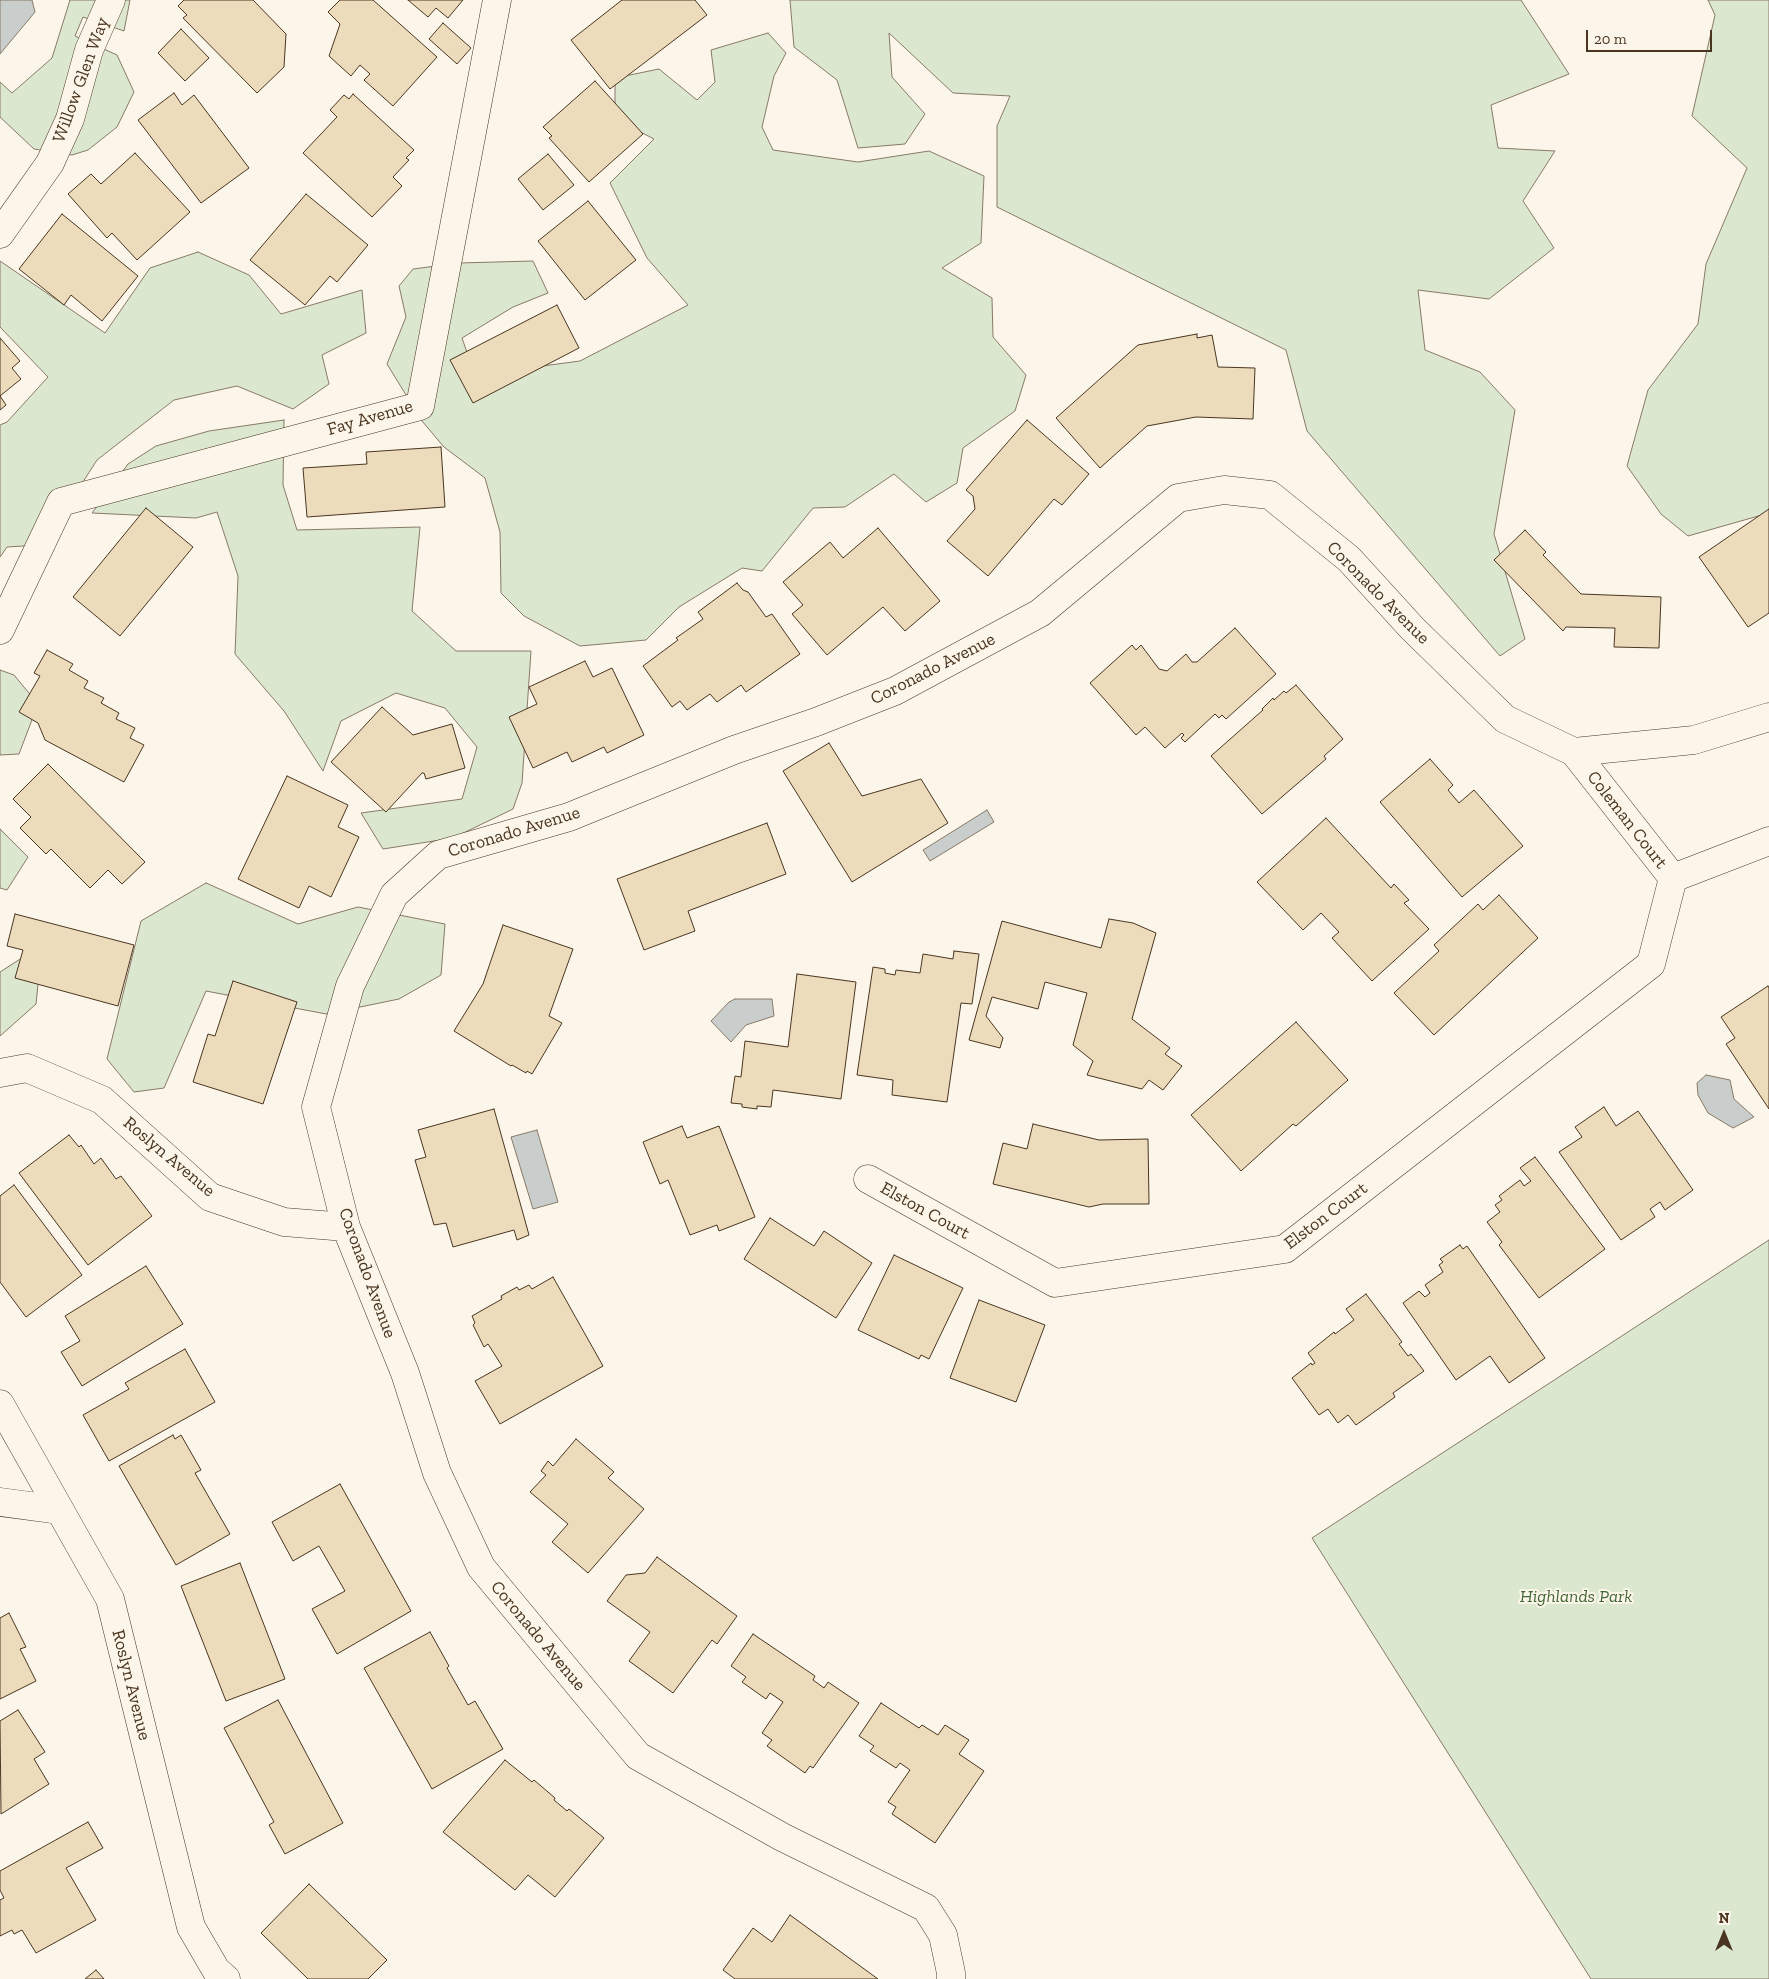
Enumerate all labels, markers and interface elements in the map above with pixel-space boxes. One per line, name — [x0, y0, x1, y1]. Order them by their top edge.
street label: Willow Glen Way — [48, 14, 114, 146]
scale bar — [1589, 20, 1715, 52]
text: 20 m — [1594, 30, 1627, 48]
street label: Fay Avenue — [325, 395, 415, 441]
street label: Coronado Avenue — [1322, 537, 1434, 649]
street label: Coronado Avenue — [867, 628, 999, 710]
street label: Coleman Court — [1582, 767, 1672, 873]
street label: Coronado Avenue — [445, 802, 583, 862]
street label: Roslyn Avenue — [119, 1112, 219, 1202]
street label: Elston Court — [877, 1178, 973, 1244]
street label: Elston Court — [1280, 1178, 1372, 1254]
street label: Coronado Avenue — [333, 1205, 401, 1341]
street label: Coronado Avenue — [486, 1577, 590, 1695]
park label: Highlands Park — [1520, 1586, 1632, 1608]
street label: Roslyn Avenue — [107, 1627, 155, 1743]
north arrow — [1699, 1909, 1749, 1959]
text: N — [1719, 1910, 1729, 1927]

